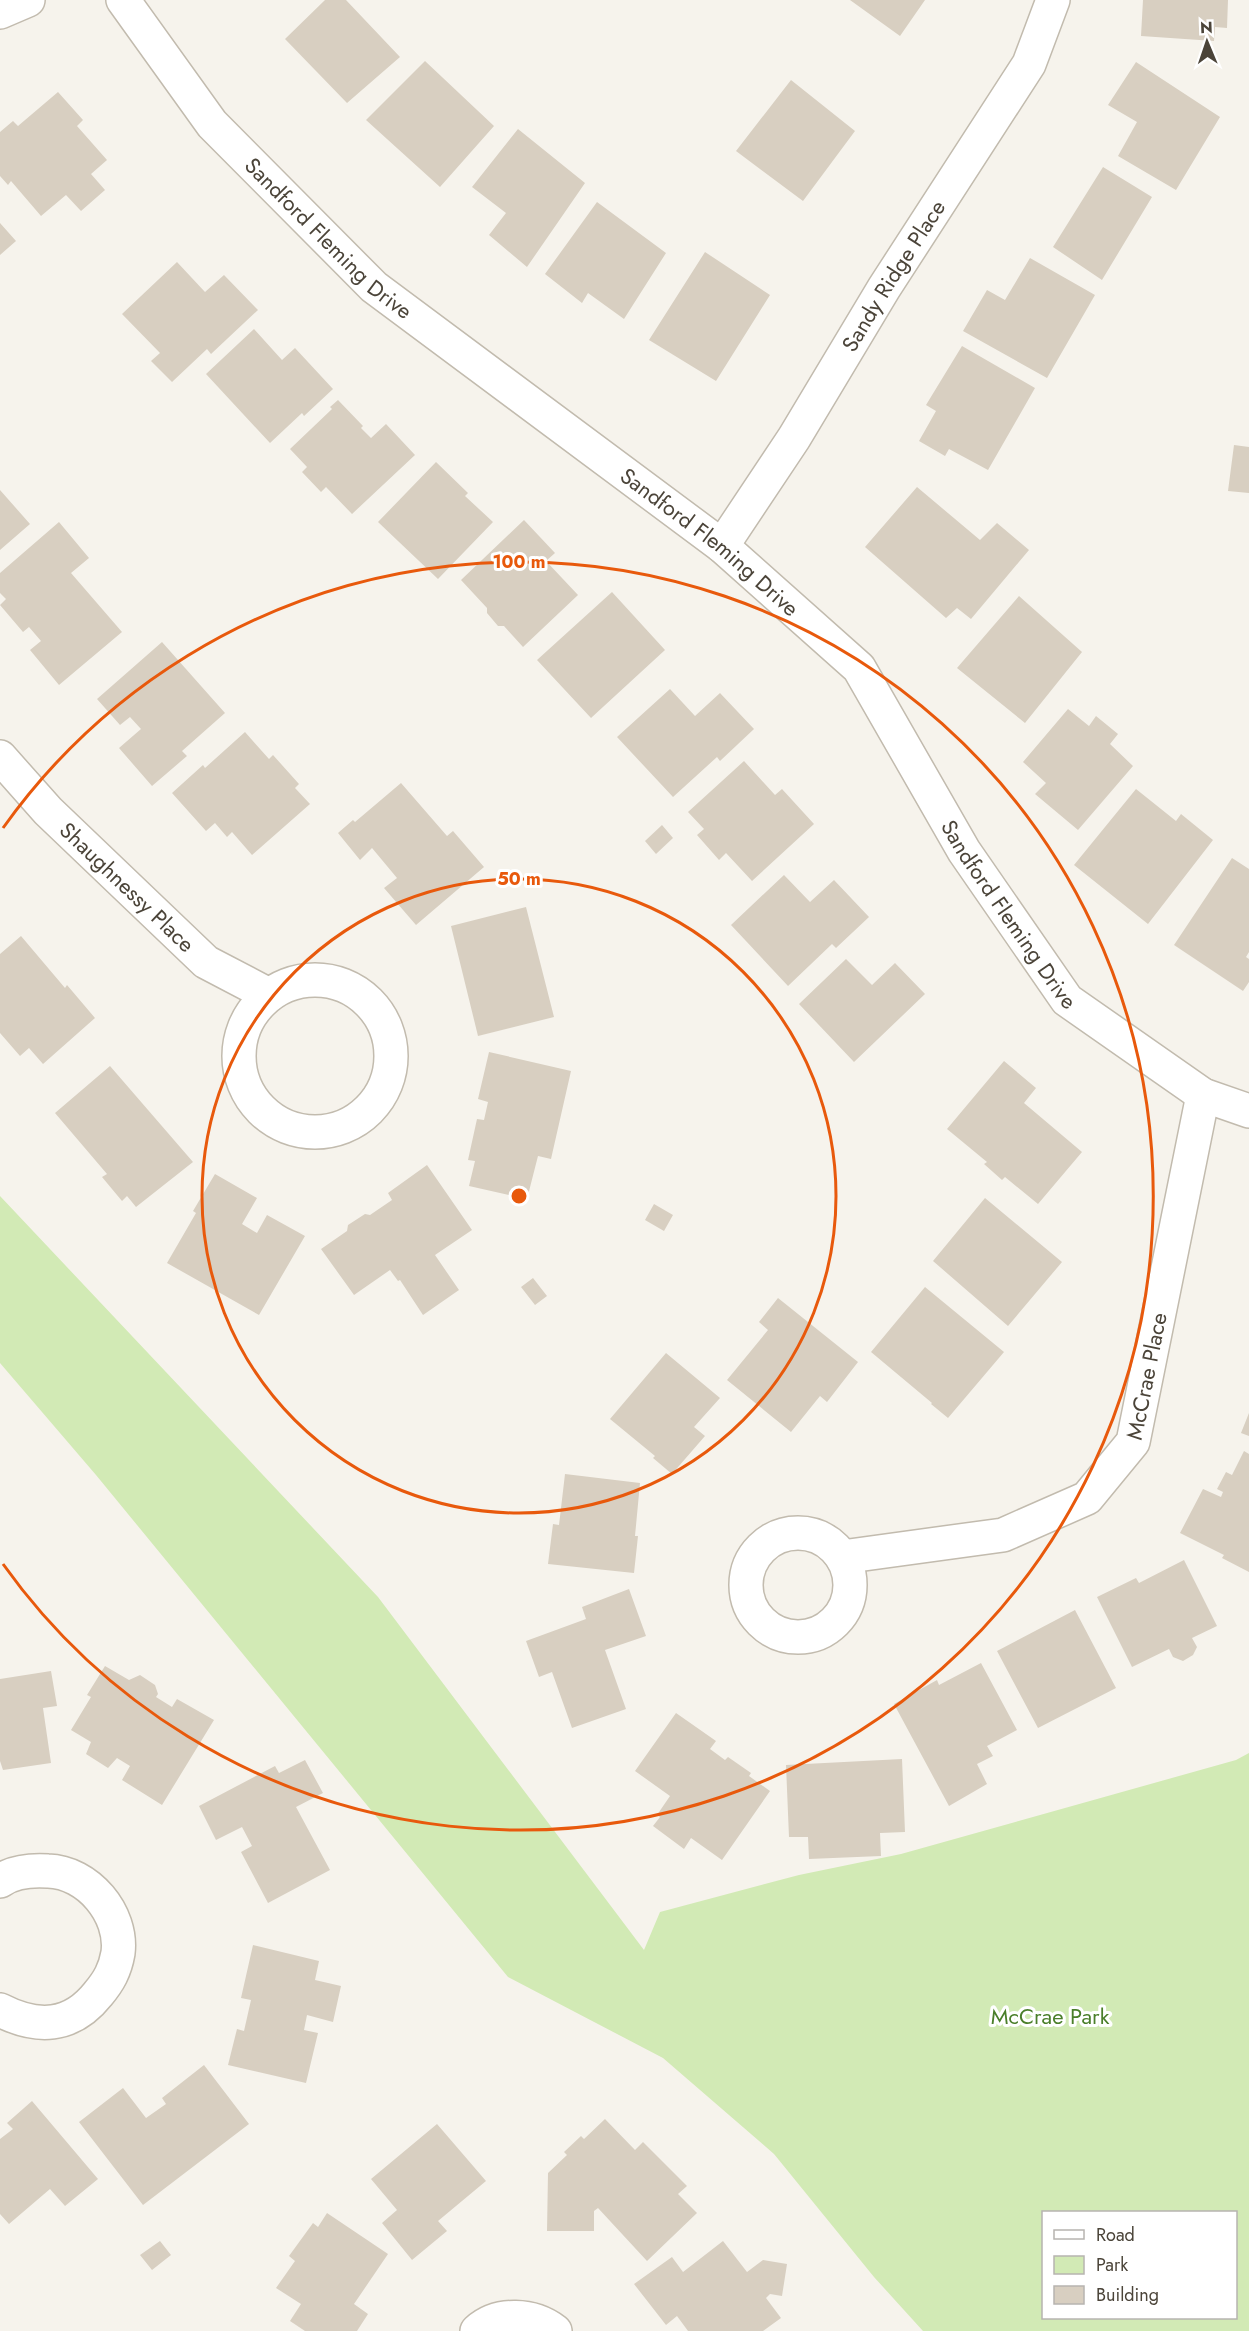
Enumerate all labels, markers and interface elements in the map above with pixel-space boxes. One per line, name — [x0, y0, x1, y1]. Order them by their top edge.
north arrow — [1177, 12, 1237, 72]
text: N — [1200, 16, 1213, 39]
street label: Sandford Fleming Drive — [238, 150, 419, 326]
street label: Sandy Ridge Place — [833, 194, 953, 358]
street label: Sandford Fleming Drive — [614, 460, 806, 624]
text: 100 m — [492, 549, 546, 575]
street label: Shaughnessy Place — [53, 814, 202, 959]
street label: Sandford Fleming Drive — [933, 814, 1082, 1017]
text: 50 m — [497, 866, 541, 892]
centre of rings — [509, 1186, 529, 1206]
street label: McCrae Place — [1118, 1310, 1175, 1443]
park label: McCrae Park — [991, 2000, 1110, 2032]
legend — [1042, 2211, 1237, 2319]
text: Road — [1096, 2222, 1135, 2248]
text: Park — [1096, 2252, 1128, 2278]
text: Building — [1096, 2282, 1159, 2308]

